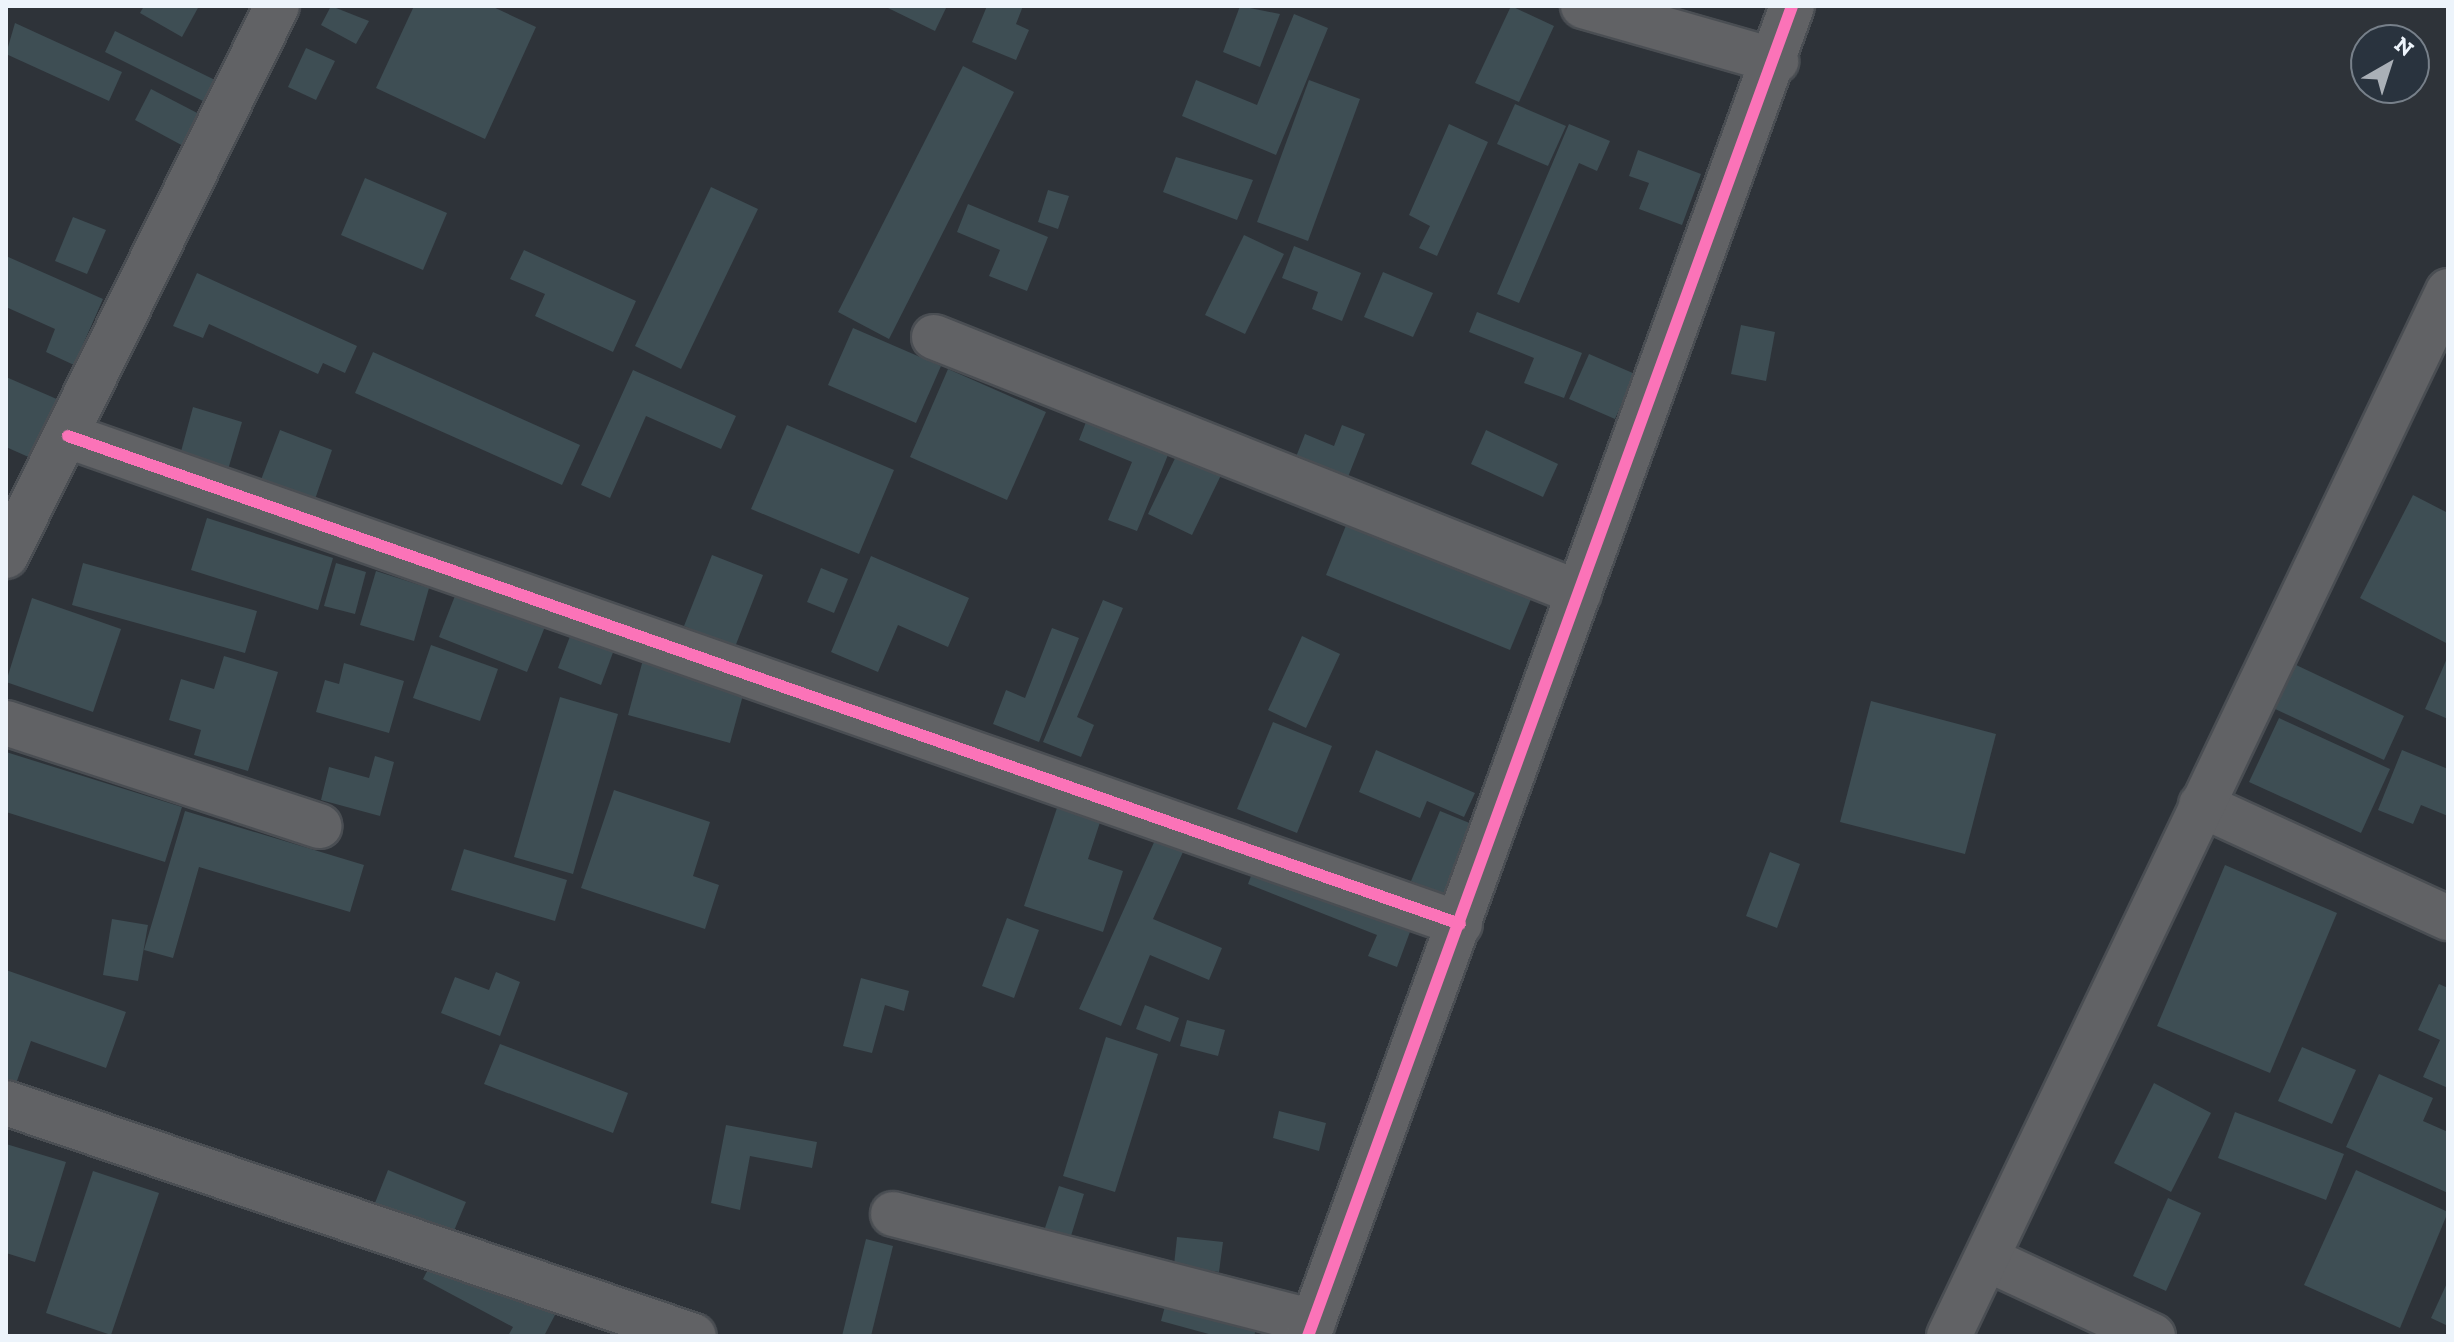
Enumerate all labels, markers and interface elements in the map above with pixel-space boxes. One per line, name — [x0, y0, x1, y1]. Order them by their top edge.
north arrow — [2350, 24, 2430, 104]
text: N — [2389, 31, 2419, 62]

